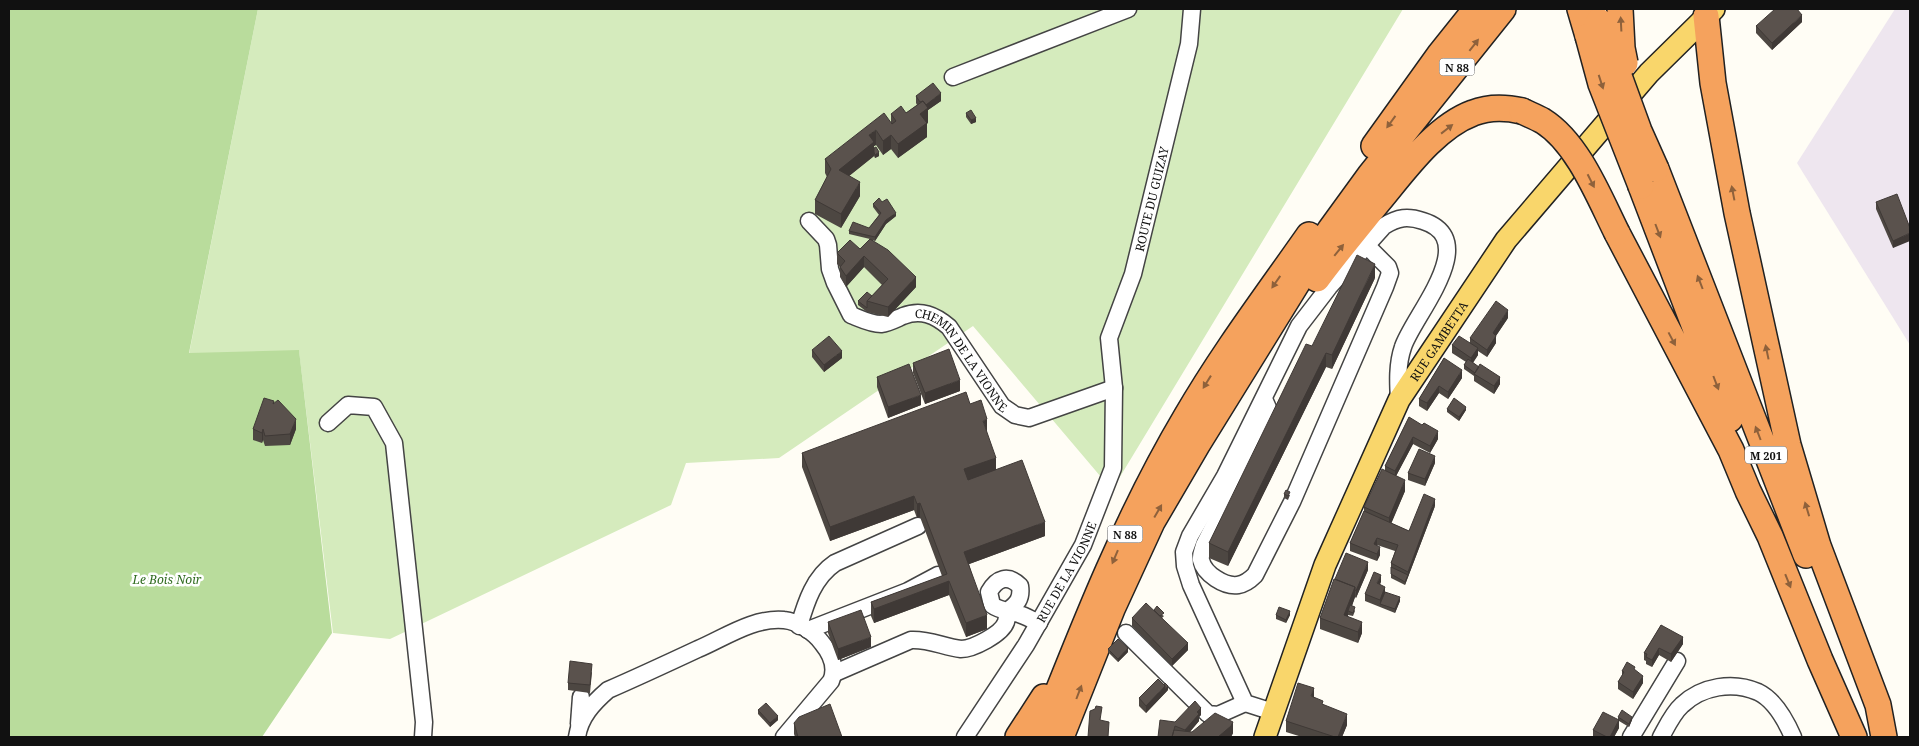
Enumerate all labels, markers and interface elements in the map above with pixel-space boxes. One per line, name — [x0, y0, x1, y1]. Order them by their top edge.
one-way arrow — [1616, 16, 1624, 32]
one-way arrow — [1468, 39, 1479, 52]
road number: N 88 — [1440, 58, 1474, 76]
one-way arrow — [1598, 75, 1606, 90]
one-way arrow — [1386, 115, 1396, 129]
one-way arrow — [1440, 123, 1453, 134]
street label: ROUTE DU GUIZAY — [1130, 144, 1172, 253]
one-way arrow — [1587, 174, 1595, 188]
one-way arrow — [1729, 184, 1737, 200]
one-way arrow — [1654, 224, 1662, 239]
one-way arrow — [1333, 244, 1344, 256]
one-way arrow — [1696, 274, 1703, 289]
one-way arrow — [1271, 275, 1281, 289]
street label: RUE GAMBETTA — [1406, 297, 1472, 384]
street label: CHEMIN DE LA VIONNE — [915, 304, 1011, 416]
one-way arrow — [1668, 331, 1676, 346]
one-way arrow — [1763, 344, 1771, 359]
one-way arrow — [1203, 376, 1212, 389]
one-way arrow — [1712, 376, 1720, 391]
one-way arrow — [1754, 425, 1762, 440]
road number: M 201 — [1745, 446, 1787, 464]
one-way arrow — [1803, 501, 1811, 516]
one-way arrow — [1154, 504, 1163, 518]
street label: RUE DE LA VIONNE — [1032, 519, 1100, 625]
road number: N 88 — [1108, 526, 1142, 542]
one-way arrow — [1111, 550, 1119, 565]
park label: Le Bois Noir — [132, 571, 202, 588]
one-way arrow — [1784, 574, 1792, 589]
one-way arrow — [1076, 685, 1084, 699]

